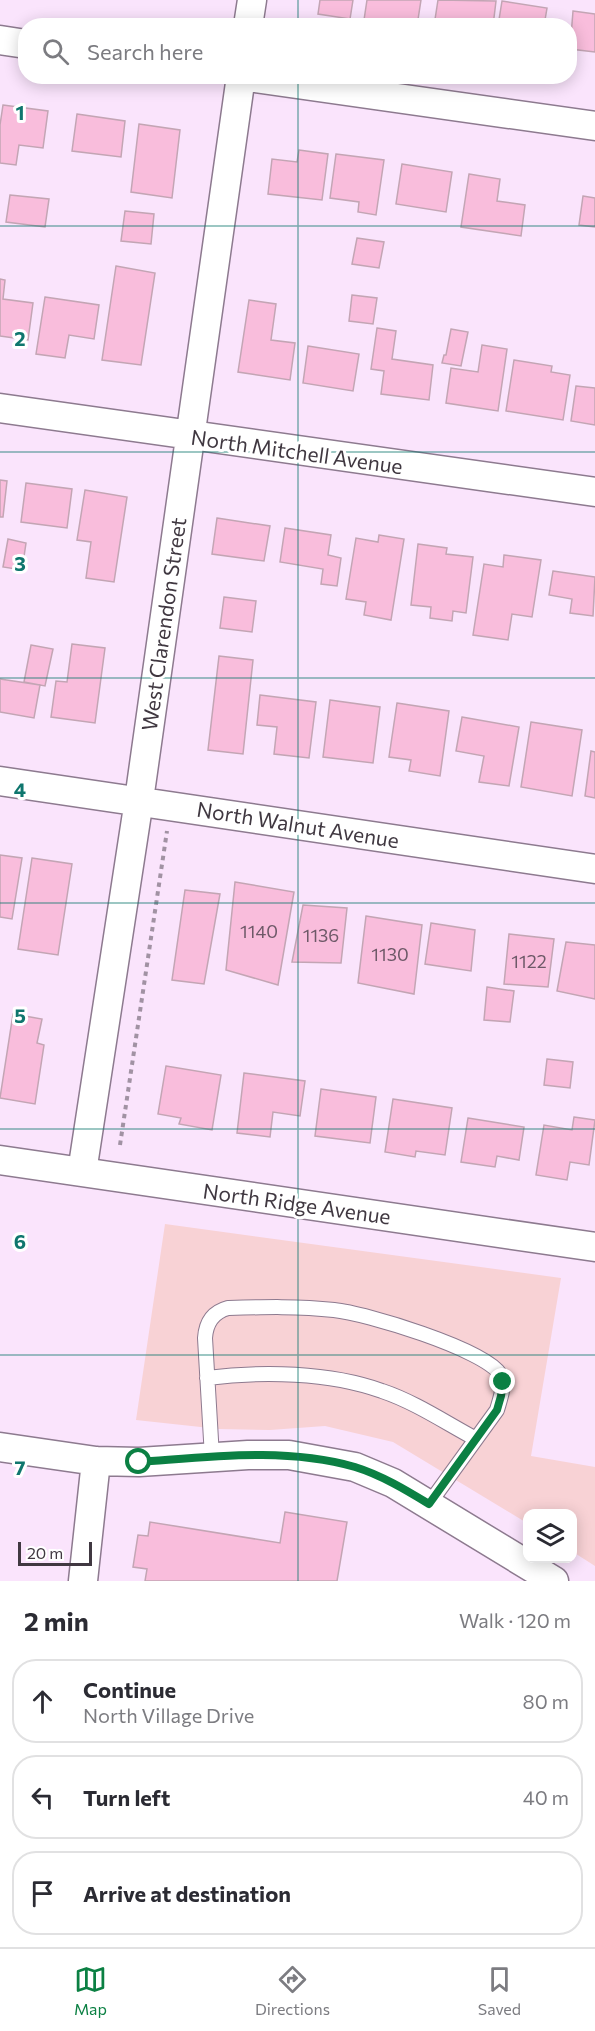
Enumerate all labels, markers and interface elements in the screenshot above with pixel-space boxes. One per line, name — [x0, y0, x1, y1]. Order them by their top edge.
search box — [18, 18, 577, 84]
icon: search — [39, 35, 72, 68]
text: Search here — [87, 38, 203, 65]
text: 1 — [15, 100, 25, 124]
text: 2 — [14, 326, 26, 350]
street label: North Mitchell Avenue — [190, 424, 404, 478]
street label: West Clarendon Street — [136, 516, 190, 732]
text: 3 — [14, 551, 26, 575]
text: 4 — [14, 777, 26, 801]
street label: North Walnut Avenue — [195, 796, 401, 852]
house number: 1140 — [240, 920, 278, 942]
house number: 1136 — [303, 924, 339, 946]
house number: 1130 — [371, 943, 409, 965]
house number: 1122 — [511, 950, 547, 972]
text: 5 — [14, 1003, 26, 1027]
street label: North Ridge Avenue — [202, 1177, 392, 1229]
text: 6 — [14, 1229, 26, 1253]
route end — [489, 1368, 515, 1394]
route start — [125, 1448, 151, 1474]
text: 7 — [15, 1455, 26, 1479]
map controls — [523, 1509, 577, 1563]
button: layers — [523, 1509, 577, 1563]
scale bar — [18, 1539, 92, 1566]
text: 20 m — [27, 1543, 63, 1562]
text: 2 min — [24, 1605, 89, 1636]
text: Walk · 120 m — [459, 1608, 571, 1632]
text: Continue — [83, 1676, 176, 1703]
icon: ahead — [26, 1685, 59, 1718]
text: 80 m — [523, 1689, 569, 1713]
text: North Village Drive — [83, 1703, 254, 1727]
icon: left — [26, 1781, 59, 1814]
text: Turn left — [83, 1784, 170, 1811]
text: 40 m — [523, 1785, 569, 1809]
icon: arrive — [26, 1877, 59, 1910]
text: Arrive at destination — [83, 1880, 291, 1907]
tab: Map — [74, 1963, 107, 2018]
tab: Directions — [255, 1963, 330, 2018]
tab: Saved — [478, 1963, 521, 2018]

